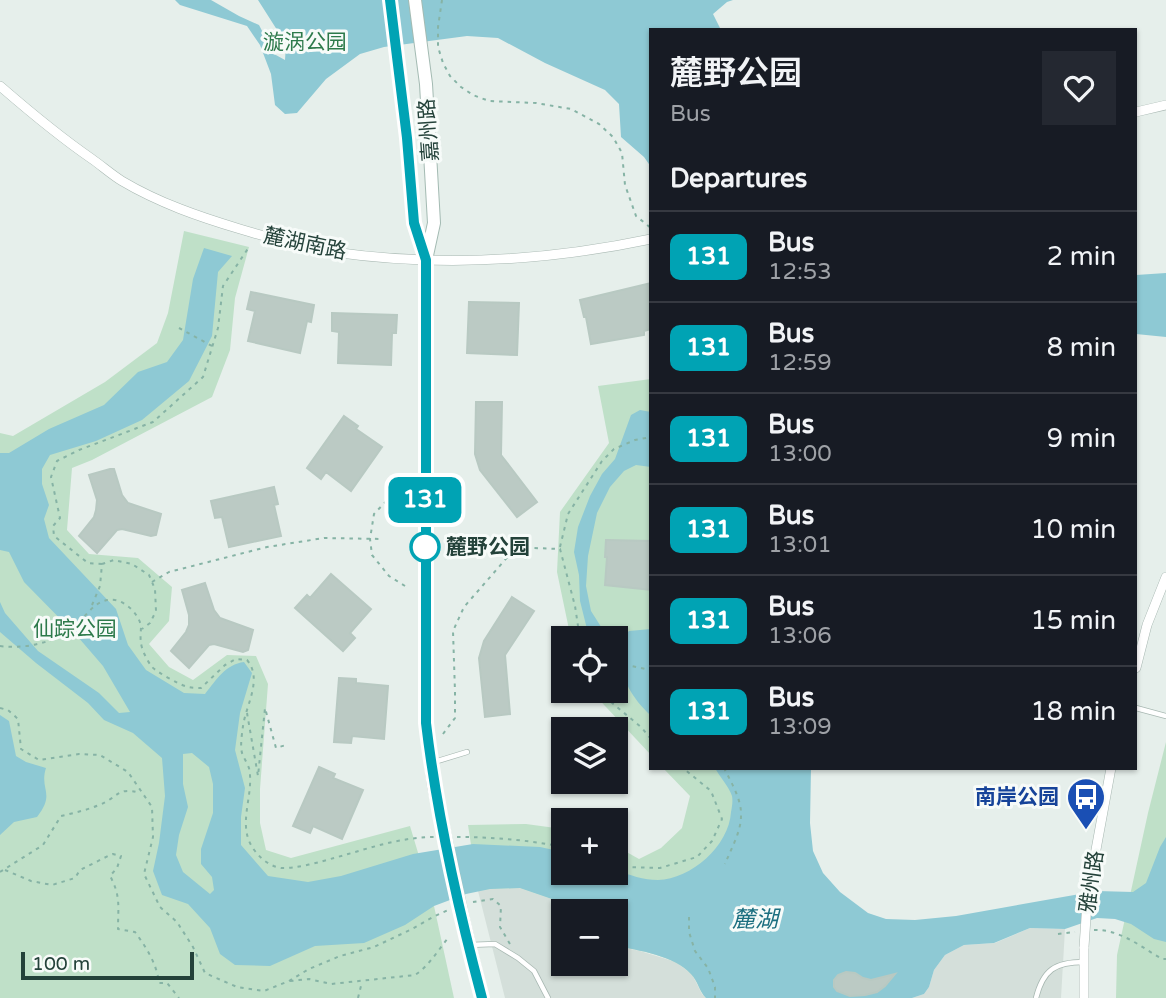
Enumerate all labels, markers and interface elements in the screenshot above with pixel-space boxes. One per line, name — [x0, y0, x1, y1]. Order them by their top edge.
park label: 漩涡公园 — [263, 30, 347, 55]
button: heart — [1042, 51, 1116, 125]
text: 麓野公园 — [670, 54, 802, 93]
street label: 嘉州路 — [414, 98, 444, 162]
text: Bus — [670, 100, 711, 128]
text: Departures — [670, 163, 807, 194]
street label: 麓湖南路 — [261, 223, 349, 265]
text: Bus — [768, 227, 814, 258]
text: 2 min — [1047, 241, 1116, 272]
text: 131 — [686, 242, 731, 271]
text: 12:53 — [768, 258, 832, 286]
text: Bus — [768, 318, 814, 349]
text: 8 min — [1047, 332, 1116, 363]
text: 131 — [686, 333, 731, 362]
text: 12:59 — [768, 349, 832, 377]
text: Bus — [768, 409, 814, 440]
text: 9 min — [1047, 423, 1116, 454]
text: 131 — [686, 424, 731, 453]
text: 13:00 — [768, 440, 832, 468]
line badge: 131 — [385, 477, 465, 523]
text: 131 — [402, 485, 448, 514]
text: Bus — [768, 500, 814, 531]
text: 10 min — [1030, 514, 1116, 545]
text: 131 — [686, 515, 731, 544]
text: 13:01 — [768, 531, 832, 559]
marker: 麓野公园 — [410, 532, 440, 562]
place label: 麓野公园 — [446, 535, 530, 560]
text: Bus — [768, 591, 814, 622]
text: 15 min — [1030, 605, 1116, 636]
text: 131 — [686, 606, 731, 635]
park label: 仙踪公园 — [33, 617, 117, 642]
text: 13:06 — [768, 622, 832, 650]
map controls — [551, 626, 628, 976]
button: locate — [551, 626, 628, 703]
text: Bus — [768, 682, 814, 713]
text: 18 min — [1030, 696, 1116, 727]
text: 131 — [686, 697, 731, 726]
text: 13:09 — [768, 713, 832, 741]
button: layers — [551, 717, 628, 794]
bus stop icon: 南岸公园 — [1065, 776, 1107, 831]
place label: 南岸公园 — [975, 785, 1059, 810]
button: + — [551, 808, 628, 885]
street label: 雅州路 — [1075, 849, 1109, 915]
button: − — [551, 899, 628, 976]
water label: 麓湖 — [732, 906, 781, 934]
scale bar — [21, 949, 194, 981]
text: 100 m — [32, 953, 90, 975]

